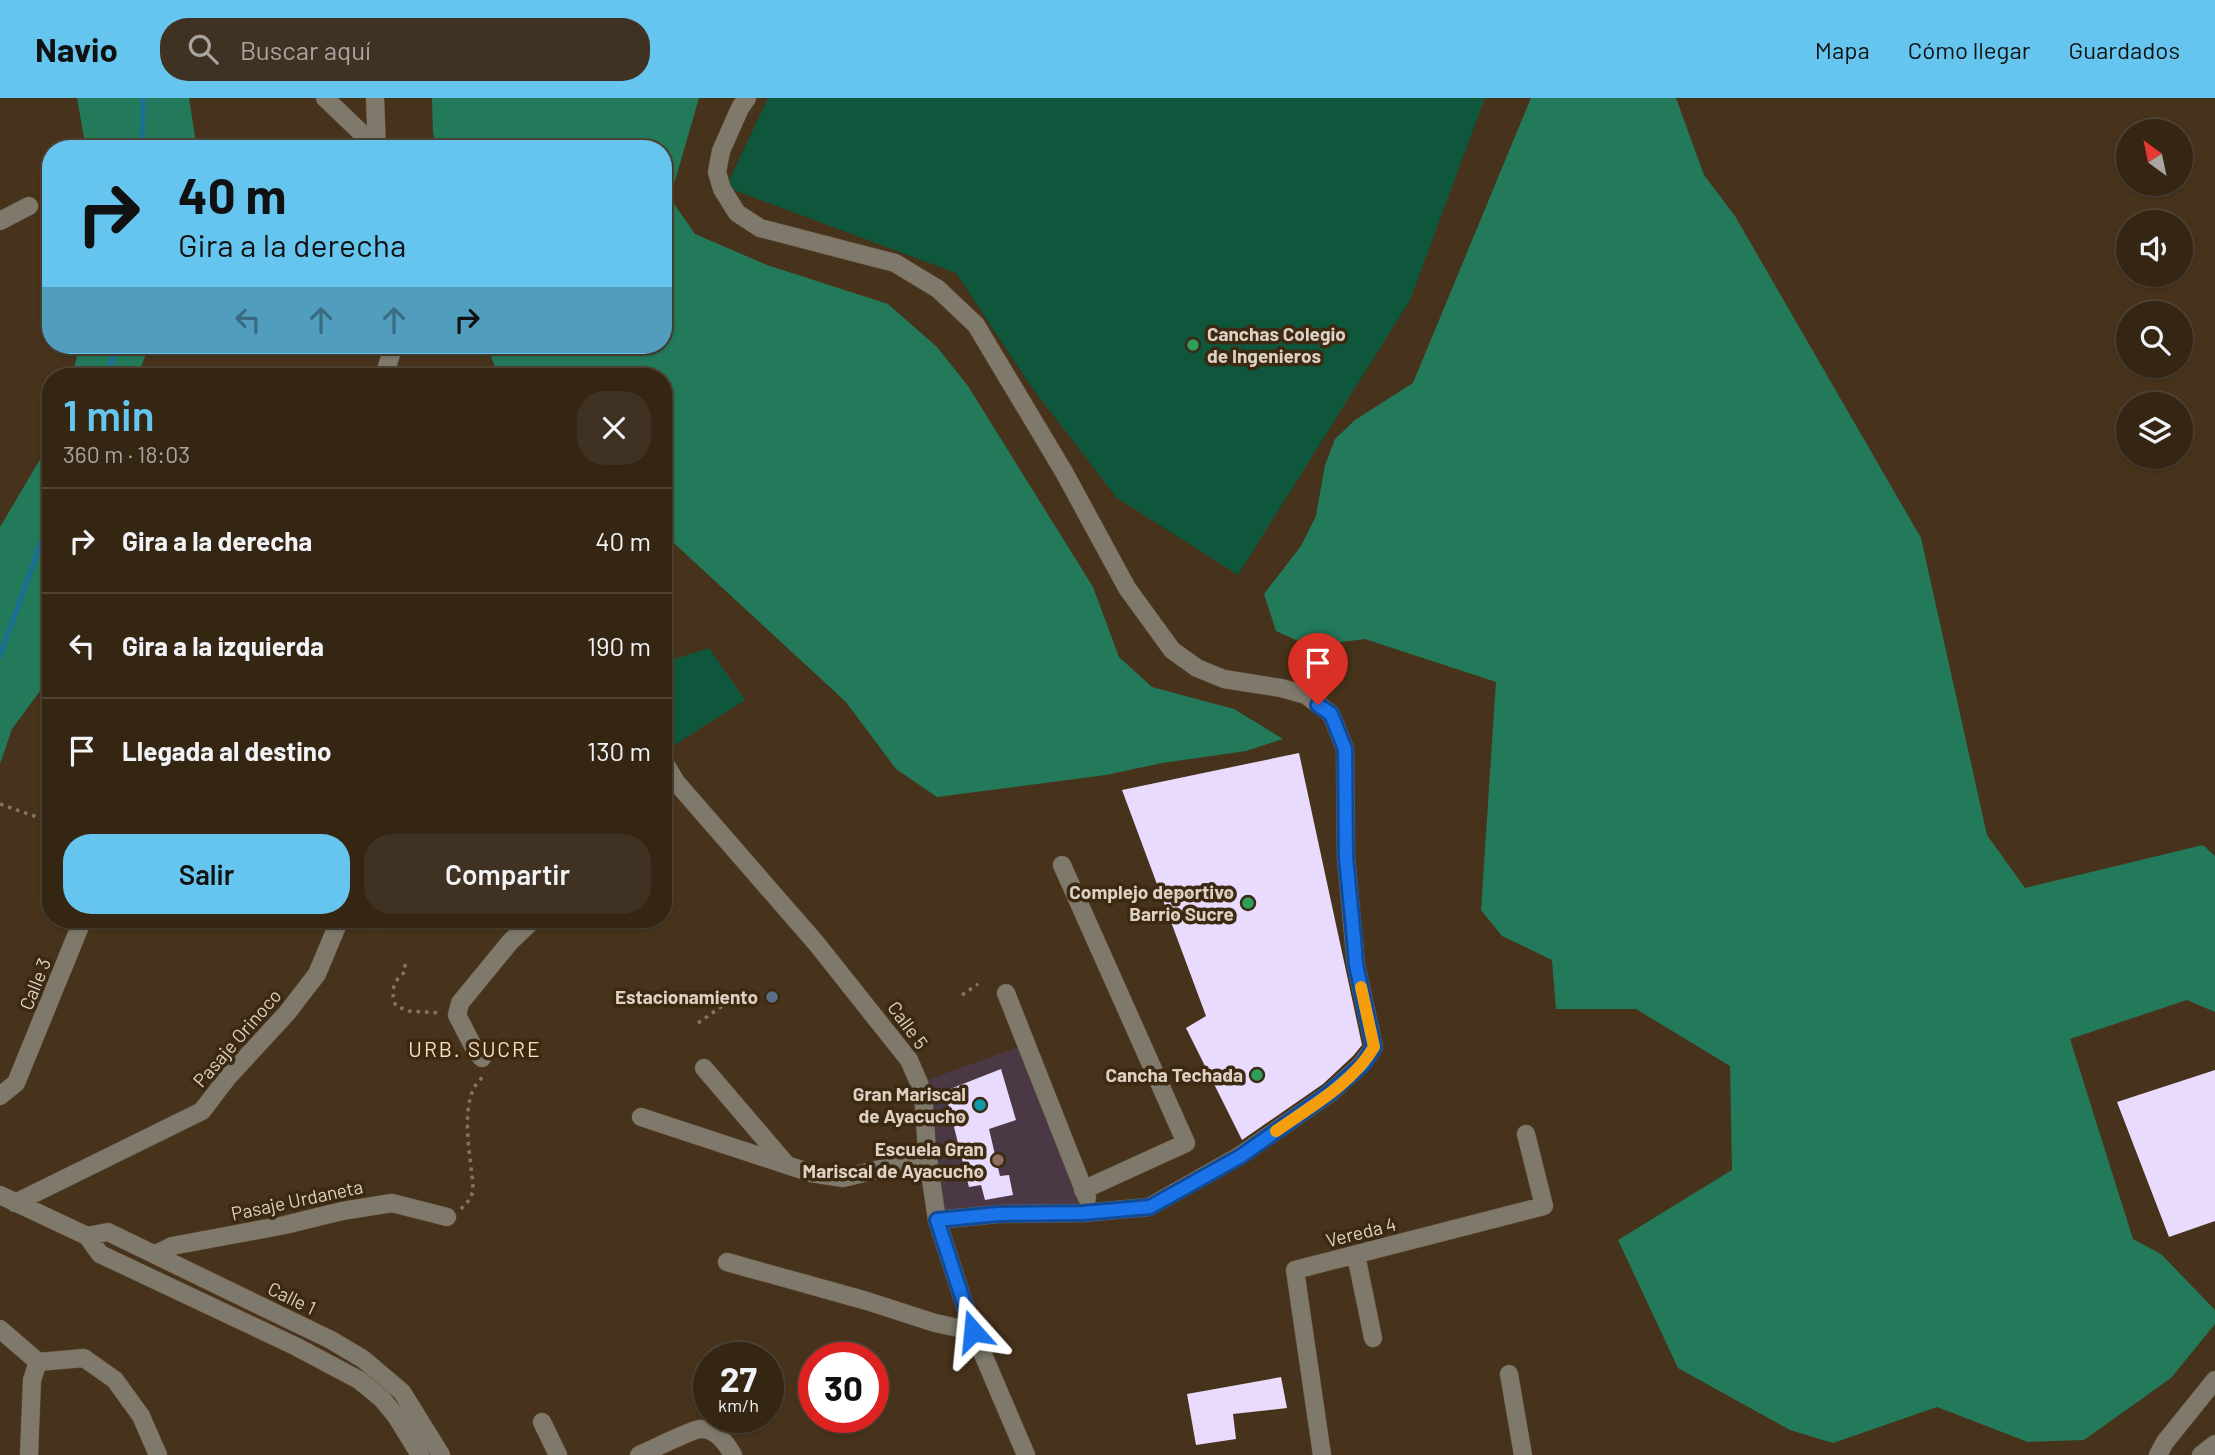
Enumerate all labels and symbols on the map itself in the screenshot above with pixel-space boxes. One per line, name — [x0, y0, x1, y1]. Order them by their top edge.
north arrow — [2116, 119, 2193, 196]
place label: Canchas Colegio de Ingenieros — [1207, 322, 1346, 367]
marker: Canchas Colegio de Ingenieros — [1185, 337, 1201, 353]
pin — [1288, 633, 1348, 705]
place label: Complejo deportivo Barrio Sucre — [1069, 880, 1234, 925]
marker: Complejo deportivo Barrio Sucre — [1240, 895, 1256, 911]
street label: Calle 3 — [14, 955, 55, 1013]
street label: Pasaje Orinoco — [188, 984, 286, 1091]
place label: Estacionamiento — [615, 985, 758, 1008]
marker: Estacionamiento — [764, 989, 780, 1005]
street label: Calle 5 — [883, 996, 933, 1053]
district label: URB. SUCRE — [408, 1036, 542, 1061]
place label: Cancha Techada — [1105, 1063, 1243, 1086]
marker: Cancha Techada — [1249, 1067, 1265, 1083]
place label: Gran Mariscal de Ayacucho — [853, 1082, 966, 1127]
marker: Gran Mariscal de Ayacucho — [972, 1097, 988, 1113]
place label: Escuela Gran Mariscal de Ayacucho — [803, 1137, 984, 1182]
marker: Escuela Gran Mariscal de Ayacucho — [990, 1152, 1006, 1168]
street label: Pasaje Urdaneta — [229, 1174, 365, 1225]
street label: Vereda 4 — [1323, 1212, 1398, 1251]
street label: Calle 1 — [265, 1276, 320, 1319]
position arrow — [936, 1294, 1010, 1368]
speed limit sign: 30 — [798, 1342, 889, 1433]

